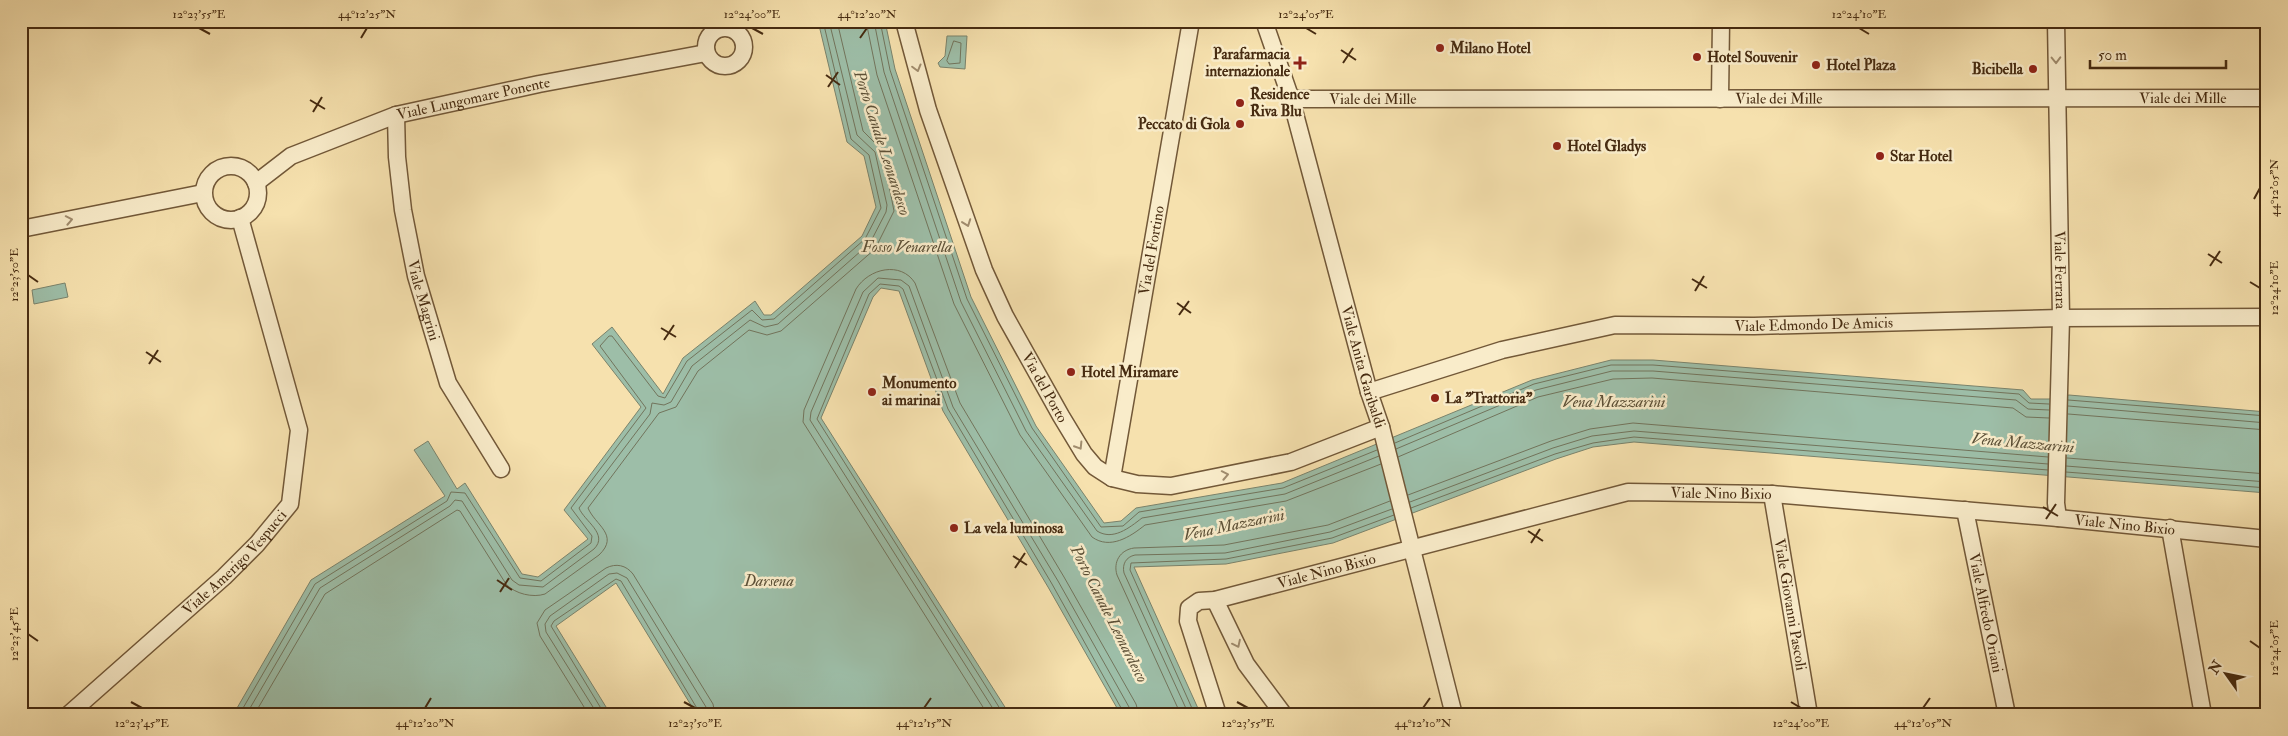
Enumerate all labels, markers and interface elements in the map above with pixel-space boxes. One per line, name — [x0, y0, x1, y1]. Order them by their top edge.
text: 12°23'55"E — [173, 7, 226, 22]
text: 44°12'25"N — [338, 7, 396, 22]
text: 12°24'00"E — [724, 7, 781, 22]
text: 44°12'20"N — [838, 7, 897, 22]
text: 12°24'05"E — [1278, 7, 1334, 22]
text: 12°24'10"E — [1832, 7, 1887, 22]
scale bar — [2090, 38, 2227, 70]
place label: Milano Hotel — [1449, 39, 1531, 58]
marker: Milano Hotel — [1434, 42, 1446, 54]
place label: Parafarmacia internazionale — [1204, 45, 1291, 81]
text: 50 m — [2098, 46, 2127, 65]
place label: Hotel Souvenir — [1707, 48, 1798, 67]
marker: Hotel Souvenir — [1691, 51, 1703, 63]
place label: Hotel Plaza — [1826, 56, 1896, 75]
one-way arrow — [2051, 56, 2061, 64]
marker: Parafarmacia internazionale — [1294, 57, 1306, 69]
marker: Hotel Plaza — [1810, 59, 1822, 71]
place label: Bicibella — [1972, 60, 2024, 79]
marker: Bicibella — [2027, 63, 2039, 75]
one-way arrow — [911, 64, 921, 72]
water label: Porto Canale Leonardesco — [849, 67, 915, 218]
street label: Viale Lungomare Ponente — [395, 73, 551, 124]
place label: Residence Riva Blu — [1250, 85, 1310, 121]
street label: Viale dei Mille — [1329, 89, 1417, 108]
street label: Viale dei Mille — [1735, 89, 1823, 108]
street label: Viale dei Mille — [2139, 89, 2227, 108]
marker: Residence Riva Blu — [1234, 97, 1246, 109]
place label: Peccato di Gola — [1138, 115, 1231, 134]
marker: Peccato di Gola — [1234, 118, 1246, 130]
place label: Hotel Gladys — [1567, 137, 1646, 157]
marker: Hotel Gladys — [1551, 140, 1563, 152]
place label: Star Hotel — [1890, 147, 1953, 166]
marker: Star Hotel — [1874, 150, 1886, 162]
text: 44°12'05"N — [2267, 159, 2282, 217]
street label: Via del Fortino — [1134, 204, 1168, 296]
one-way arrow — [65, 215, 74, 226]
one-way arrow — [961, 218, 971, 227]
street label: Viale Ferrara — [2050, 231, 2070, 310]
water label: Fosso Venarella — [861, 237, 952, 257]
text: 12°23'50"E — [7, 248, 22, 302]
street label: Viale Magrini — [404, 258, 444, 343]
text: 12°24'10"E — [2267, 260, 2282, 315]
street label: Viale Anita Garibaldi — [1337, 304, 1390, 431]
street label: Viale Edmondo De Amicis — [1734, 313, 1893, 336]
street label: Via del Porto — [1018, 349, 1072, 426]
place label: Hotel Miramare — [1081, 363, 1179, 382]
marker: Hotel Miramare — [1065, 366, 1077, 378]
place label: Monumento ai marinai — [881, 374, 957, 410]
marker: Monumento ai marinai — [866, 386, 878, 398]
place label: La "Trattoria" — [1445, 389, 1533, 408]
marker: La "Trattoria" — [1429, 392, 1441, 404]
water label: Vena Mazzarini — [1563, 392, 1666, 412]
water label: Vena Mazzarini — [1971, 429, 2076, 457]
one-way arrow — [1072, 440, 1082, 449]
one-way arrow — [1221, 470, 1230, 481]
street label: Viale Nino Bixio — [1671, 483, 1772, 503]
water label: Vena Mazzarini — [1182, 504, 1287, 545]
street label: Viale Amerigo Vespucci — [178, 506, 291, 619]
street label: Viale Nino Bixio — [2074, 510, 2176, 539]
place label: La vela luminosa — [964, 519, 1064, 538]
marker: La vela luminosa — [948, 522, 960, 534]
street label: Viale Giovanni Pascoli — [1770, 537, 1811, 672]
water label: Porto Canale Leonardesco — [1065, 541, 1152, 686]
street label: Viale Nino Bixio — [1275, 549, 1378, 593]
street label: Viale Alfredo Oriani — [1965, 551, 2008, 674]
water label: Darsena — [743, 571, 794, 591]
text: 12°23'45"E — [7, 607, 22, 661]
text: 12°24'05"E — [2267, 620, 2282, 676]
one-way arrow — [1230, 638, 1240, 647]
north arrow — [2200, 648, 2250, 698]
text: N — [2204, 657, 2226, 678]
text: 12°23'45"E — [115, 716, 169, 731]
text: 44°12'20"N — [396, 716, 455, 731]
text: 12°23'50"E — [668, 716, 722, 731]
text: 44°12'15"N — [896, 716, 952, 731]
text: 12°23'55"E — [1222, 716, 1275, 731]
text: 44°12'10"N — [1395, 716, 1452, 731]
text: 12°24'00"E — [1773, 716, 1830, 731]
text: 44°12'05"N — [1894, 716, 1952, 731]

